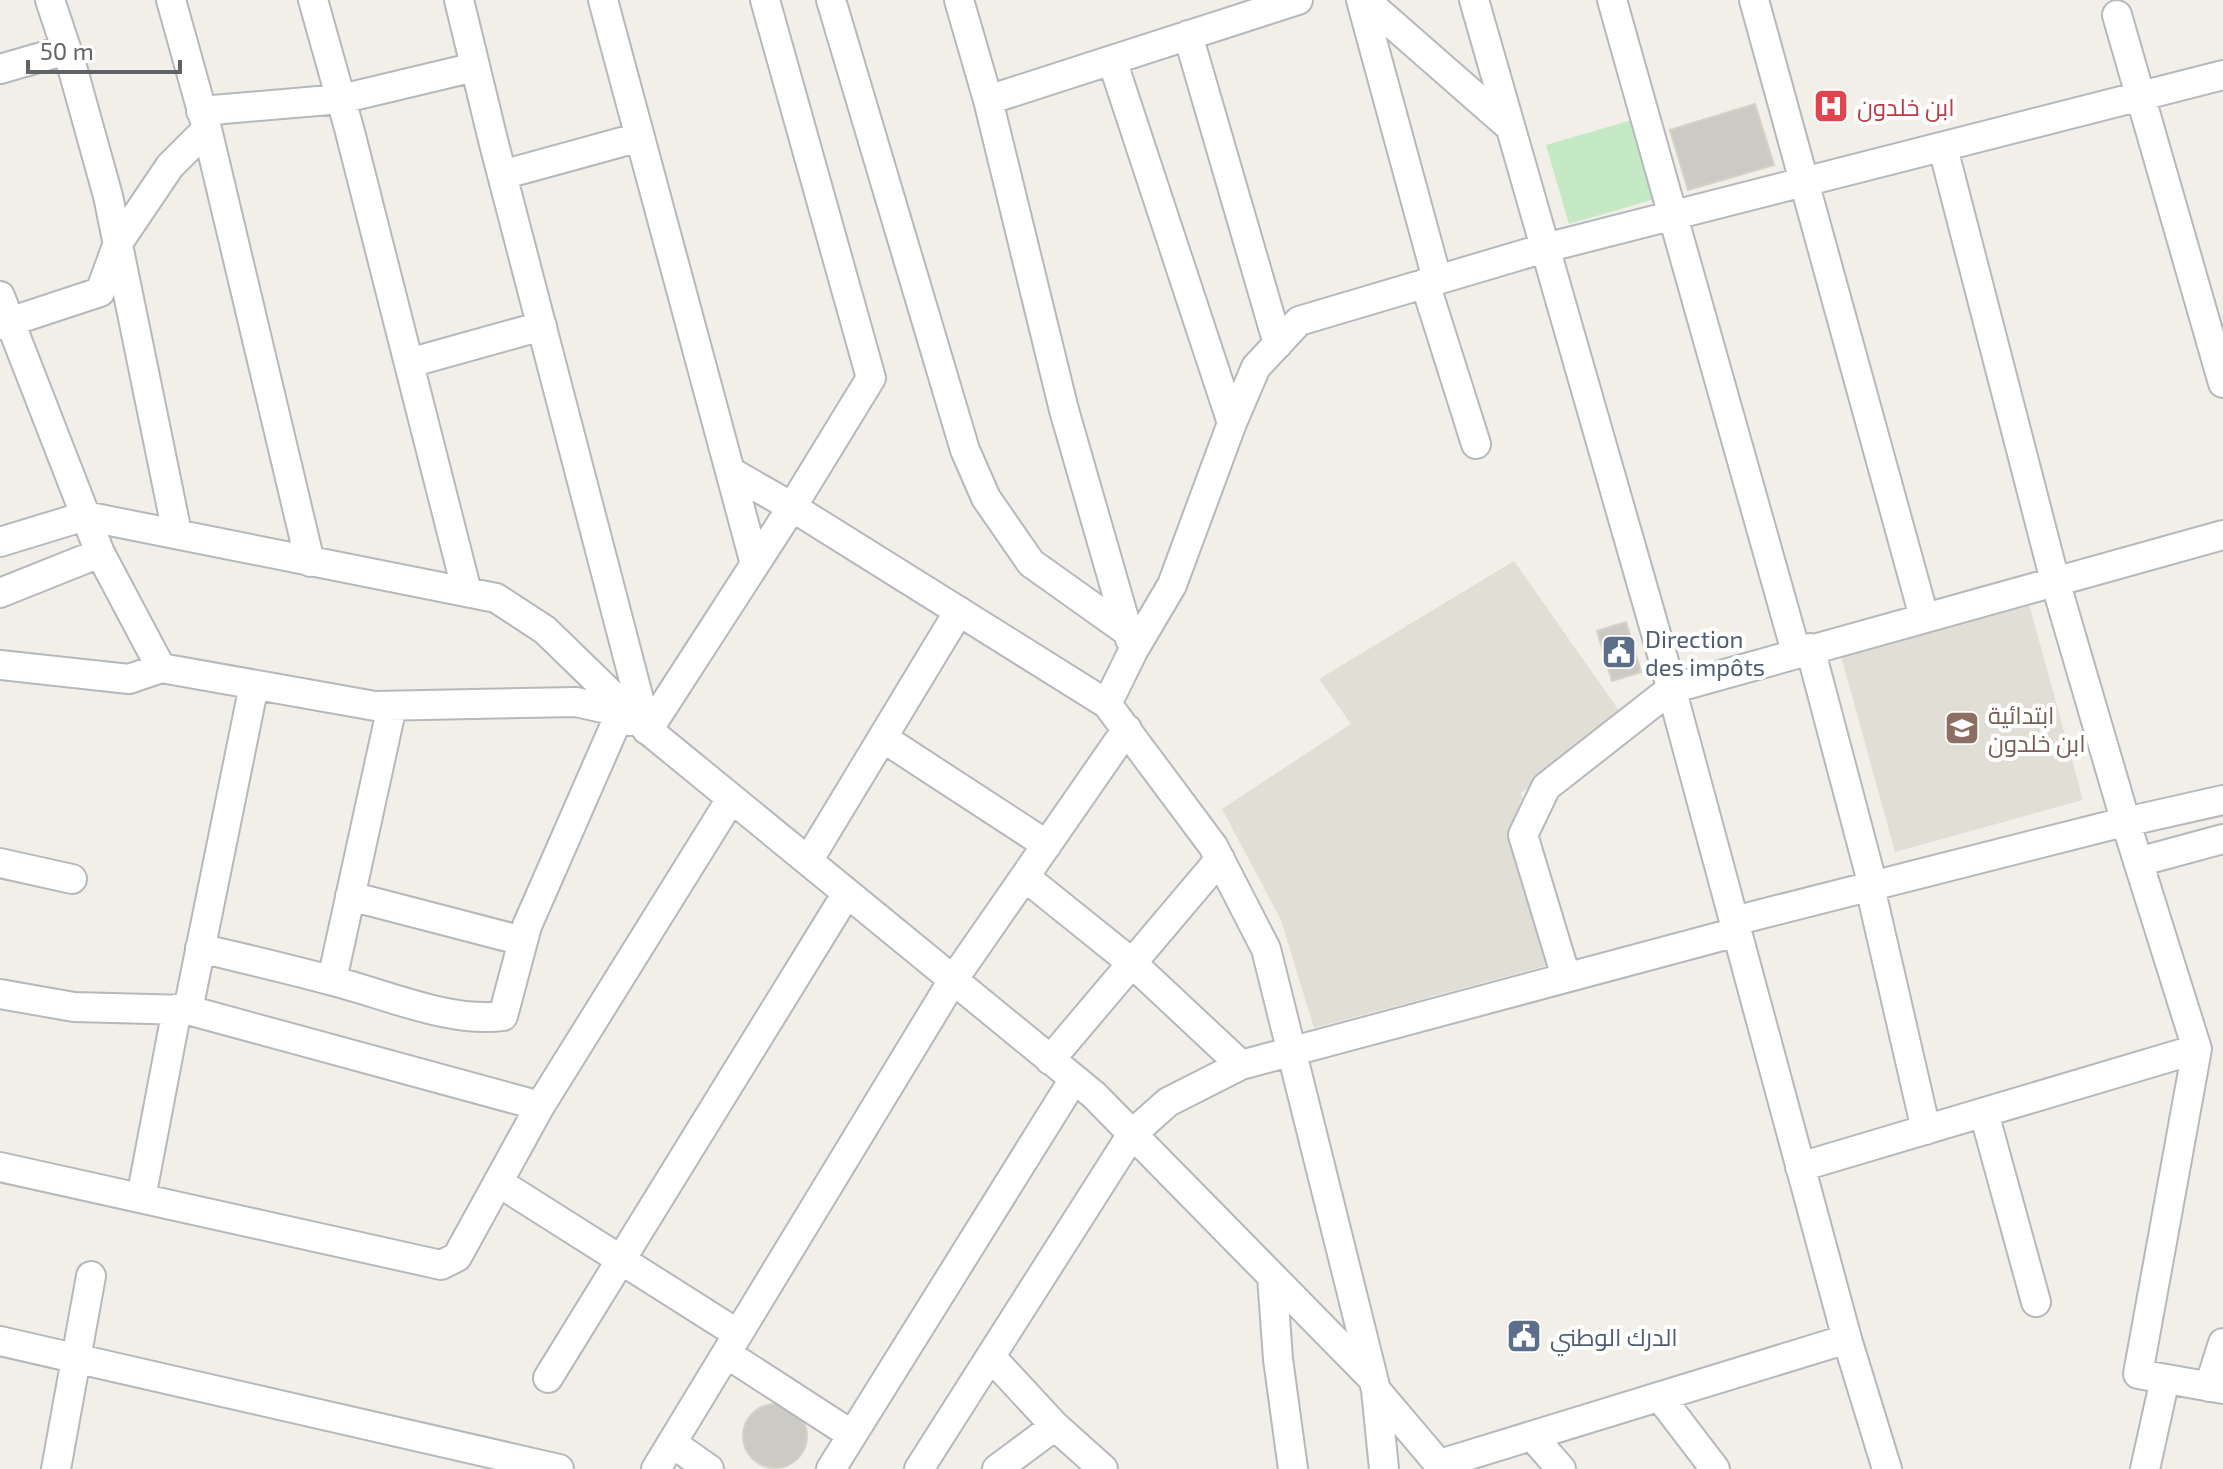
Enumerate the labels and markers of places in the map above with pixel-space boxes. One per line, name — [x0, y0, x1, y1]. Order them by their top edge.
hospital icon: ابن خلدون — [1812, 87, 1850, 125]
place label: ابن خلدون — [1857, 92, 1955, 122]
place label: Direction des impôts — [1645, 624, 1765, 681]
public building icon: Direction des impôts — [1600, 633, 1638, 671]
place label: ابتدائية ابن خلدون — [1988, 700, 2086, 758]
school or university icon: ابتدائية ابن خلدون — [1943, 709, 1981, 747]
public building icon: الدرك الوطني — [1505, 1317, 1543, 1355]
place label: الدرك الوطني — [1550, 1322, 1678, 1357]

